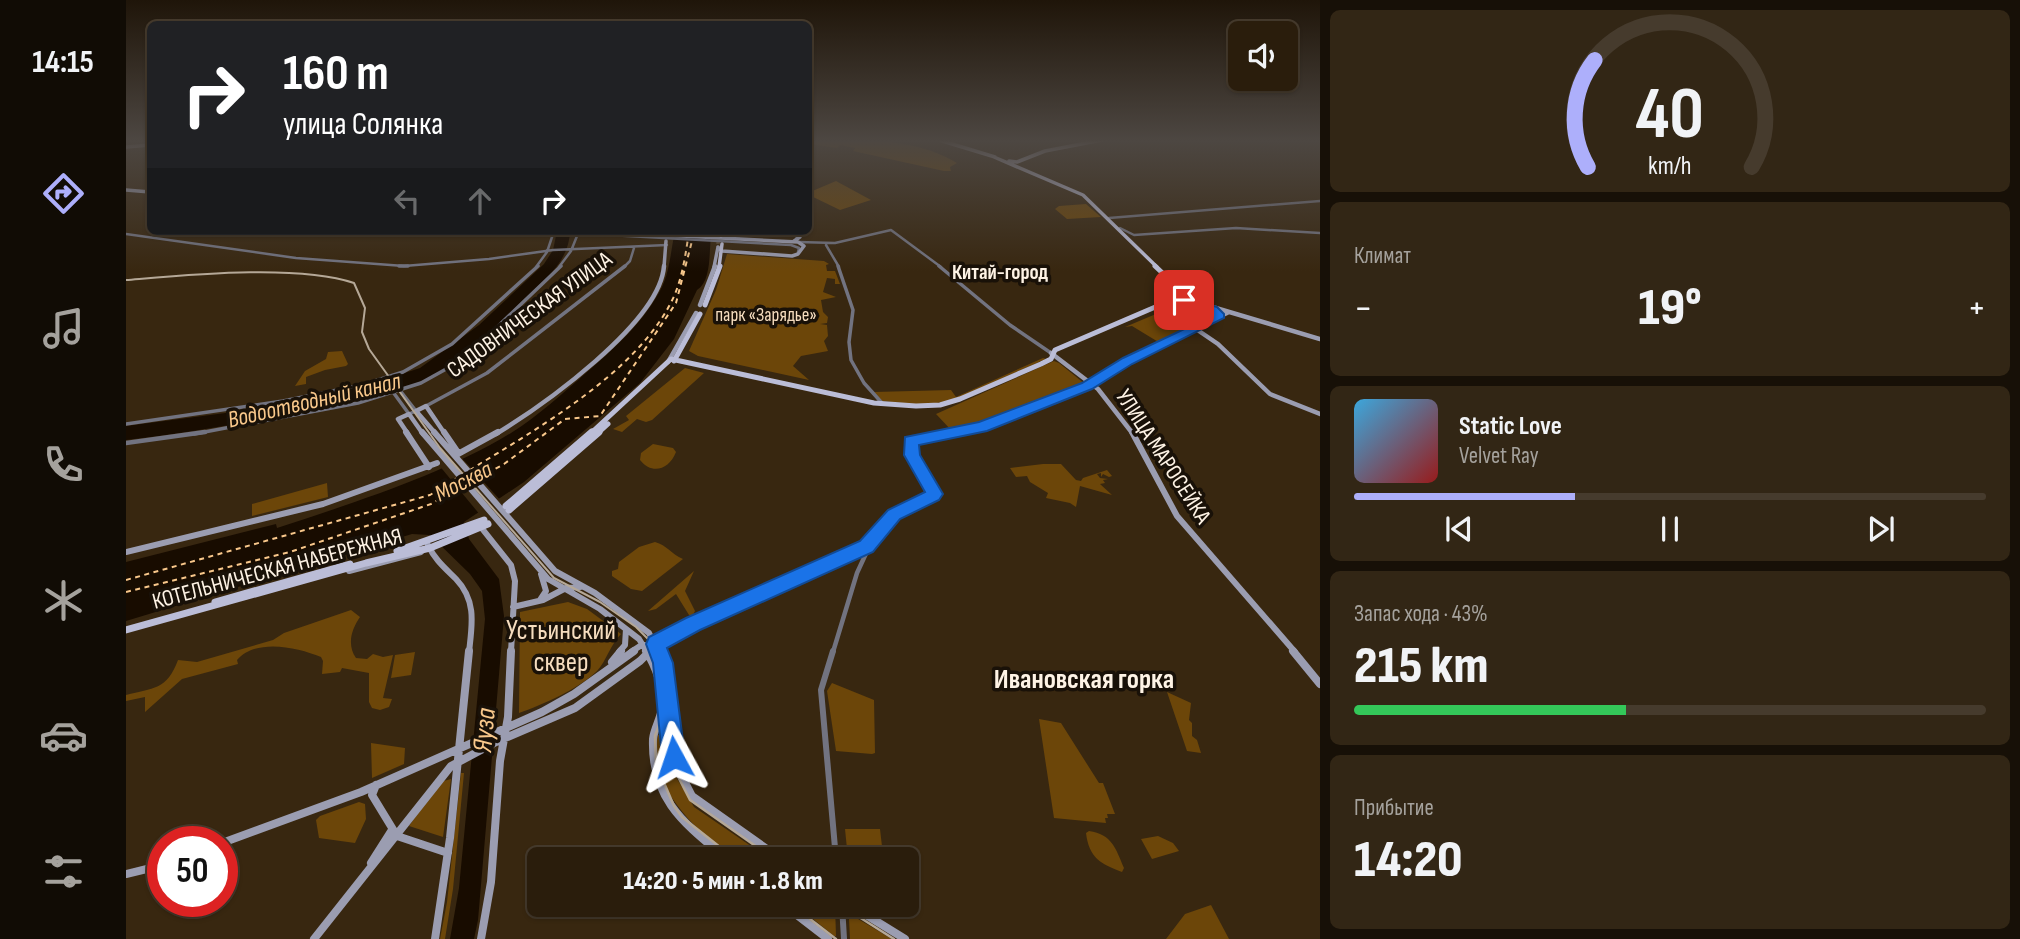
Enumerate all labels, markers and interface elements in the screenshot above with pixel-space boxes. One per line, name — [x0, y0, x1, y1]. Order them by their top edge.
map controls — [1228, 21, 1298, 91]
button: sound — [1228, 21, 1298, 91]
text: 14:15 — [32, 43, 94, 82]
text: 160 m — [283, 45, 389, 104]
icon: right — [168, 49, 259, 140]
text: 40 — [1636, 71, 1704, 159]
text: улица Солянка — [283, 105, 443, 144]
text: km/h — [1648, 151, 1692, 182]
icon: directions — [39, 169, 88, 218]
icon: left — [388, 182, 426, 220]
icon: ahead — [461, 182, 499, 220]
icon: right — [534, 182, 572, 220]
text: Климат — [1354, 242, 1411, 270]
street label: САДОВНИЧЕСКАЯ УЛИЦА — [442, 245, 618, 384]
district label: Китай-город — [952, 260, 1048, 285]
pin — [1154, 270, 1214, 330]
text: 19° — [1638, 277, 1702, 340]
icon: arrive — [1165, 281, 1203, 319]
text: − — [1354, 286, 1373, 331]
text: + — [1967, 286, 1986, 331]
icon: music — [39, 304, 88, 353]
park label: парк «Зарядье» — [715, 304, 817, 327]
water label: Водоотводный канал — [225, 366, 404, 435]
street label: УЛИЦА МАРОСЕЙКА — [1109, 384, 1217, 529]
text: Static Love — [1459, 411, 1562, 442]
icon: phone — [39, 440, 88, 489]
text: Velvet Ray — [1459, 442, 1539, 470]
water label: Москва — [430, 455, 497, 508]
icon: previous — [1440, 510, 1478, 548]
icon: pause — [1651, 510, 1689, 548]
icon: next — [1862, 510, 1900, 548]
street label: КОТЕЛЬНИЧЕСКАЯ НАБЕРЕЖНАЯ — [149, 522, 405, 616]
icon: climate — [39, 576, 88, 625]
text: Запас хода · 43% — [1354, 600, 1488, 628]
park label: Устьинский сквер — [506, 614, 616, 679]
text: 215 km — [1354, 635, 1488, 698]
district label: Ивановская горка — [994, 663, 1174, 696]
water label: Яуза — [466, 706, 503, 755]
icon: car — [39, 711, 88, 760]
position arrow — [637, 720, 711, 794]
text: Прибытие — [1354, 794, 1434, 822]
speed limit sign: 50 — [147, 826, 238, 917]
text: 14:20 — [1354, 829, 1463, 892]
icon: filters — [39, 847, 88, 896]
text: 14:20 · 5 мин · 1.8 km — [623, 866, 823, 897]

